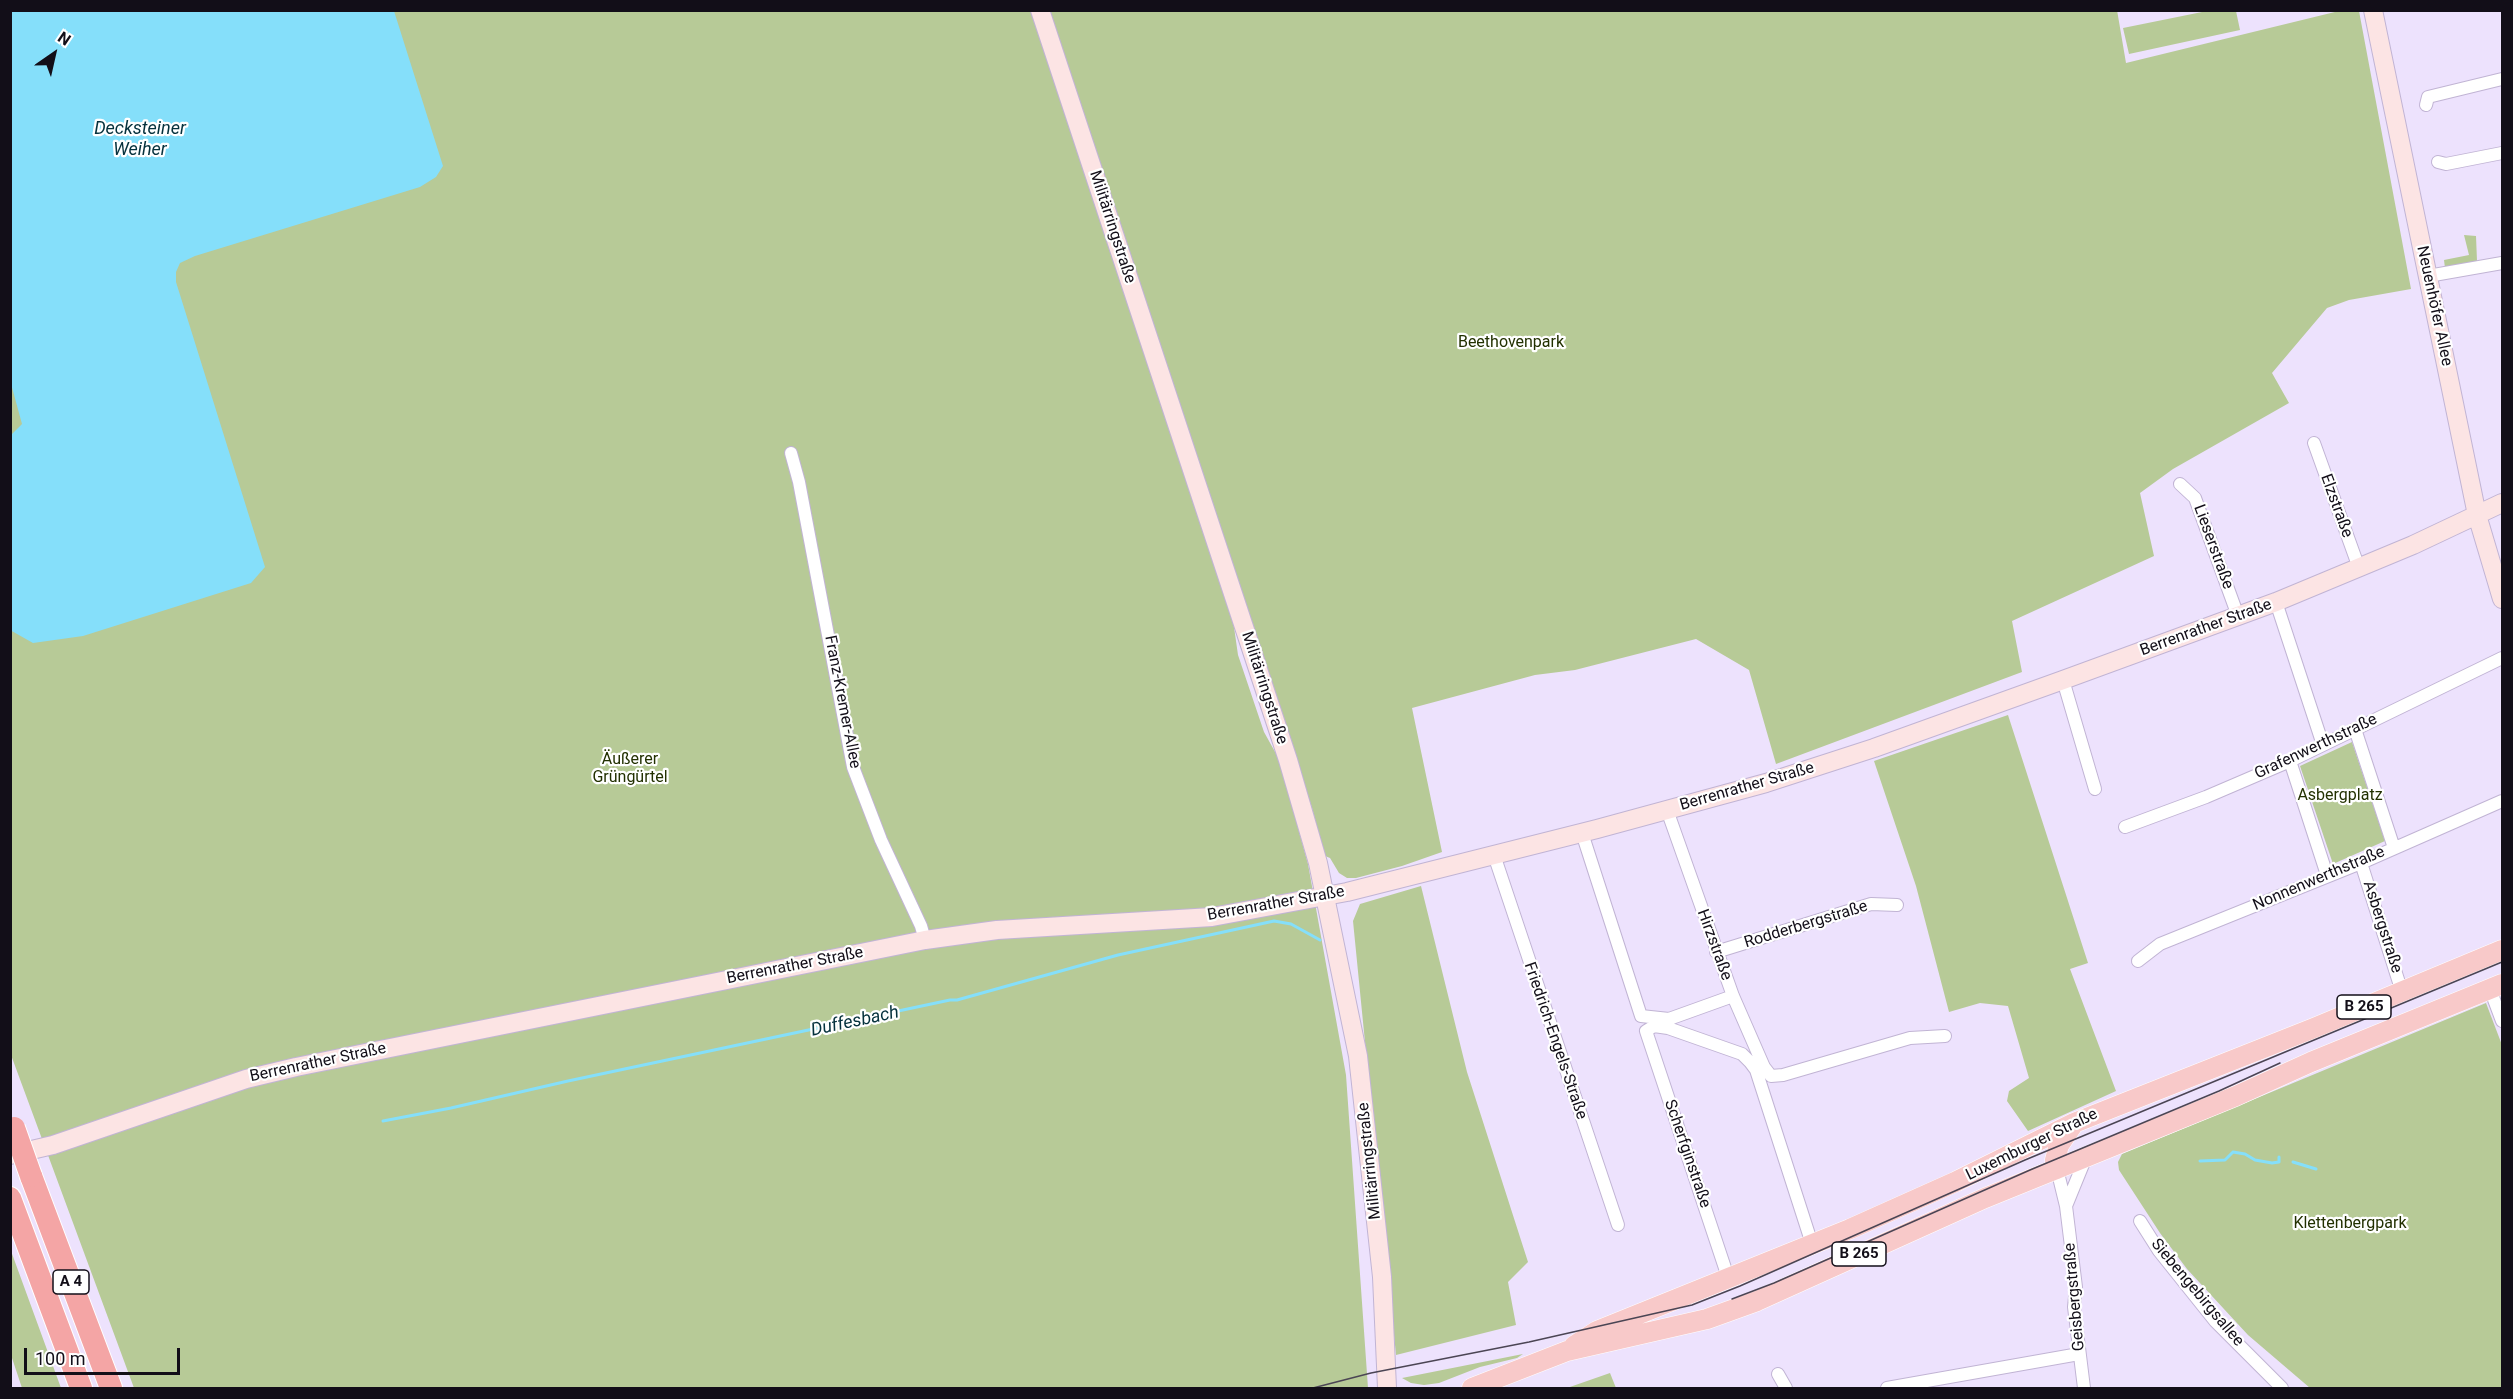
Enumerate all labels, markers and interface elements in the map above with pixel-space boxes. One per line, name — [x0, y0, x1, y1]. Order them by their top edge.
north arrow — [24, 24, 84, 84]
text: N — [54, 28, 74, 50]
water label: Decksteiner Weiher — [94, 118, 186, 160]
street label: Militärringstraße — [1085, 168, 1139, 286]
street label: Neuenhöfer Allee — [2412, 244, 2456, 368]
park label: Beethovenpark — [1458, 333, 1564, 353]
street label: Elzstraße — [2316, 472, 2356, 540]
street label: Lieserstraße — [2189, 502, 2237, 592]
street label: Berrenrather Straße — [2138, 595, 2274, 661]
street label: Militärringstraße — [1237, 629, 1291, 747]
street label: Franz-Kremer-Allee — [820, 634, 864, 770]
street label: Grafenwerthstraße — [2252, 710, 2380, 784]
park label: Äußerer Grüngürtel — [592, 750, 668, 788]
street label: Berrenrather Straße — [1678, 759, 1816, 815]
park label: Asbergplatz — [2297, 786, 2383, 806]
street label: Nonnenwerthstraße — [2250, 843, 2388, 915]
street label: Asbergstraße — [2358, 879, 2406, 975]
street label: Berrenrather Straße — [1206, 882, 1346, 926]
street label: Rodderbergstraße — [1742, 897, 1870, 953]
street label: Hirzstraße — [1692, 907, 1736, 983]
street label: Berrenrather Straße — [725, 943, 865, 989]
street label: Friedrich-Engels-Straße — [1519, 960, 1591, 1122]
road number: B 265 — [2337, 995, 2391, 1019]
water label: Duffesbach — [809, 1002, 901, 1042]
street label: Berrenrather Straße — [248, 1039, 388, 1087]
street label: Scherfginstraße — [1660, 1097, 1714, 1211]
street label: Militärringstraße — [1354, 1102, 1386, 1220]
street label: Luxemburger Straße — [1963, 1105, 2101, 1185]
park label: Klettenbergpark — [2293, 1214, 2407, 1234]
street label: Siebengebirgsallee — [2146, 1235, 2248, 1351]
road number: B 265 — [1832, 1242, 1886, 1266]
street label: Geisbergstraße — [2061, 1242, 2089, 1352]
road number: A 4 — [53, 1270, 89, 1294]
scale bar — [27, 1336, 183, 1374]
text: 100 m — [35, 1348, 86, 1369]

